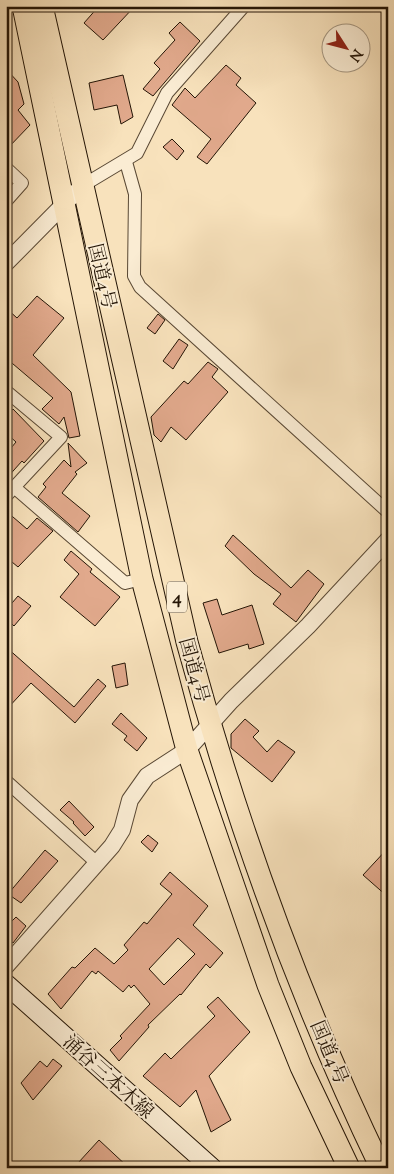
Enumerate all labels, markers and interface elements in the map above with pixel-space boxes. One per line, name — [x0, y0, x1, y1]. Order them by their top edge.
north arrow — [322, 22, 372, 72]
text: N — [344, 44, 366, 65]
street label: 国道4号 — [80, 241, 121, 312]
road number: 4 — [167, 582, 187, 612]
street label: 国道4号 — [171, 635, 214, 706]
street label: 国道4号 — [302, 1017, 353, 1089]
street label: 涌谷三本木線 — [56, 1030, 159, 1126]

